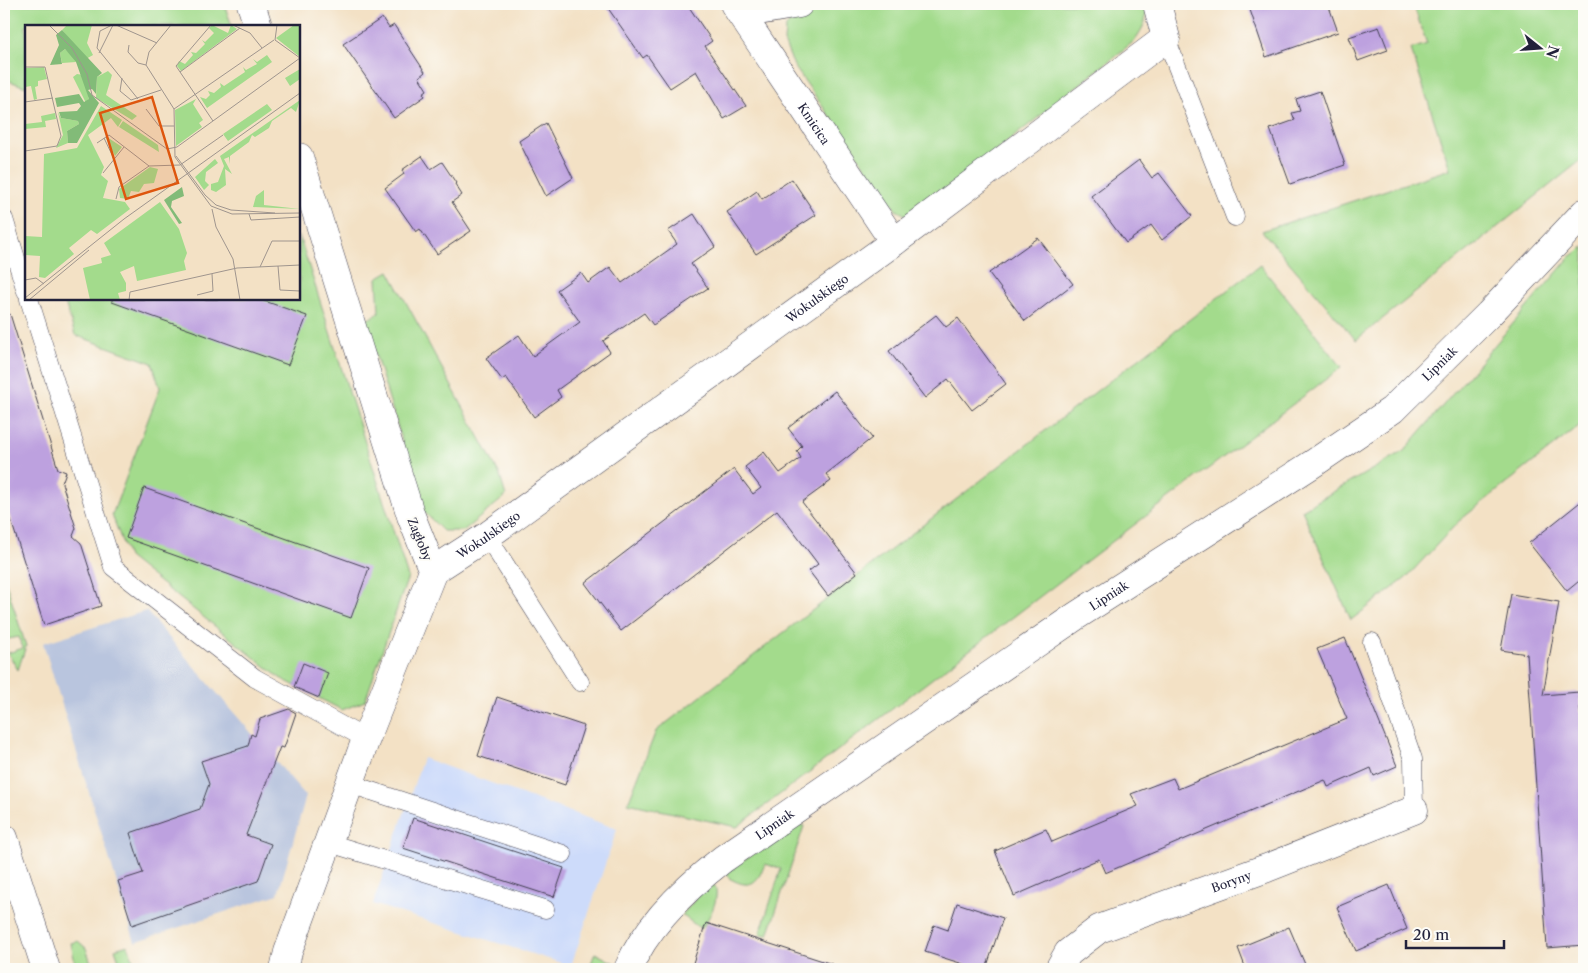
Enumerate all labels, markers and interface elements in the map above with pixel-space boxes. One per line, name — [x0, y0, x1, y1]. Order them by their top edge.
north arrow — [1516, 22, 1566, 72]
inset map — [25, 25, 300, 300]
text: N — [1542, 43, 1563, 60]
street label: Kmicica — [795, 100, 834, 148]
street label: Wokulskiego — [782, 270, 851, 326]
street label: Lipniak — [1418, 342, 1461, 384]
street label: Wokulskiego — [453, 507, 523, 562]
street label: Zagłoby — [405, 515, 436, 563]
street label: Lipniak — [1086, 576, 1132, 613]
street label: Lipniak — [752, 805, 797, 842]
street label: Boryny — [1209, 867, 1253, 895]
scale bar — [1406, 918, 1503, 950]
text: 20 m — [1413, 925, 1449, 944]

